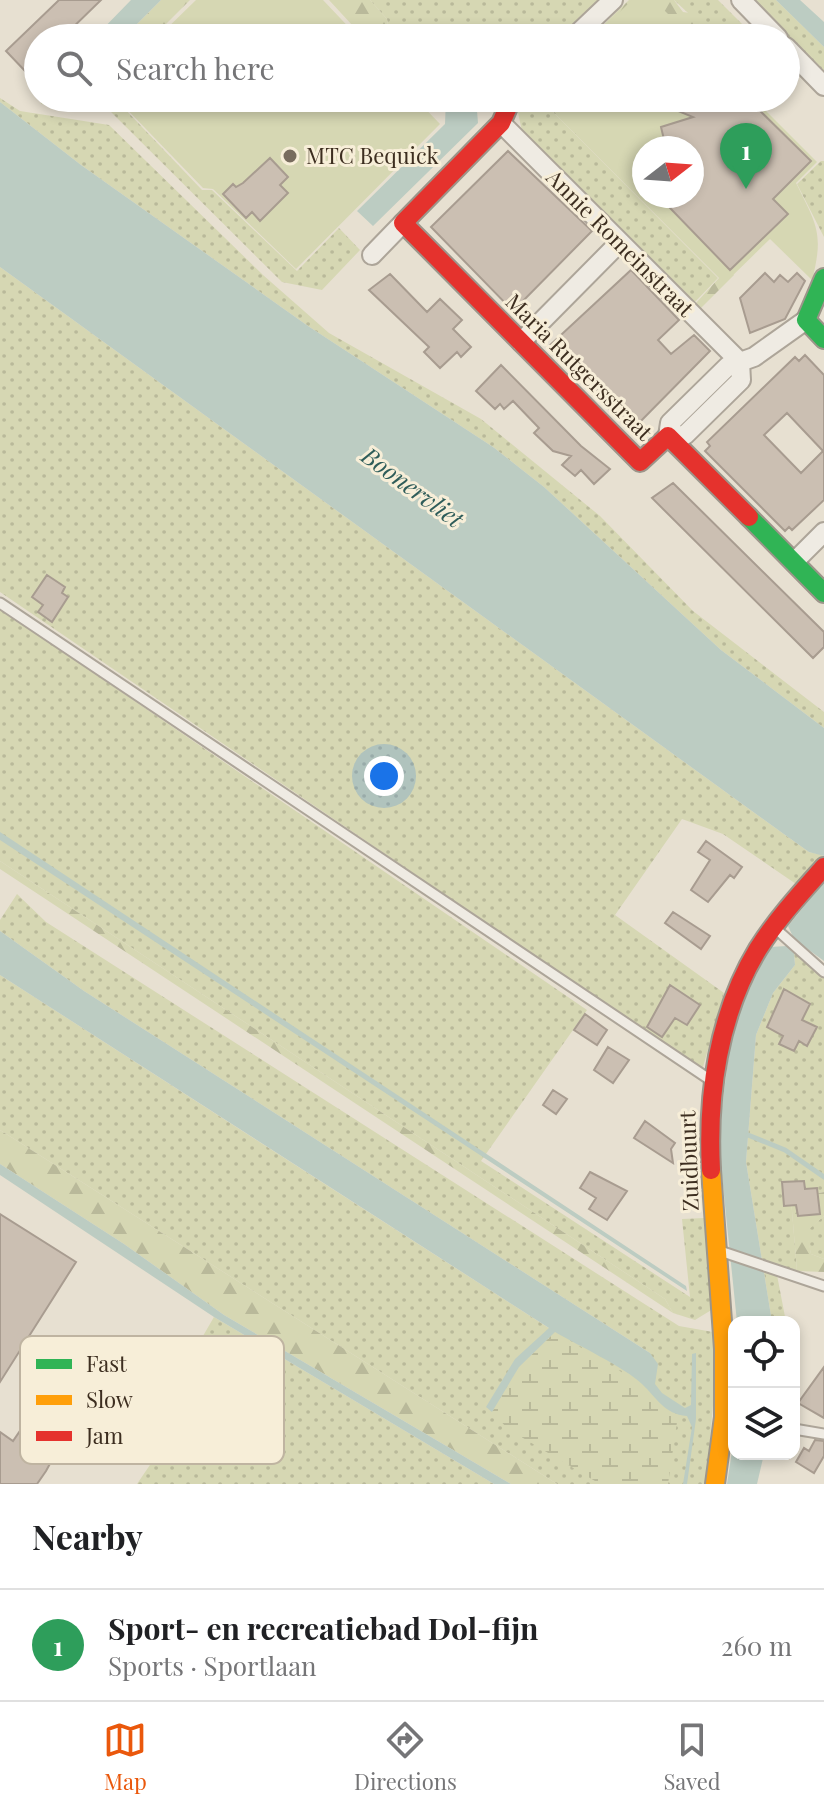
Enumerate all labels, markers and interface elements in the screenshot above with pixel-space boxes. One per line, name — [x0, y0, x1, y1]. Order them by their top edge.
search box — [24, 24, 800, 112]
icon: search — [52, 46, 96, 90]
text: Search here — [116, 48, 275, 88]
pin: 1 — [720, 123, 772, 189]
north arrow — [632, 136, 704, 208]
place label: MTC Bequick — [306, 140, 439, 170]
marker: MTC Bequick — [281, 147, 299, 165]
street label: Annie Romeinstraat — [540, 161, 702, 323]
street label: Maria Rutgersstraat — [500, 286, 660, 447]
water label: Boonervliet — [355, 438, 471, 535]
your location — [364, 756, 404, 796]
street label: Zuidbuurt — [671, 1109, 705, 1212]
map controls — [728, 1316, 800, 1460]
button: locate — [728, 1316, 800, 1388]
legend — [20, 1336, 284, 1464]
text: Fast — [86, 1348, 128, 1378]
text: Slow — [86, 1384, 133, 1414]
button: layers — [728, 1388, 800, 1460]
text: Jam — [85, 1420, 124, 1450]
text: Nearby — [32, 1513, 143, 1559]
text: Sport- en recreatiebad Dol-fijn — [108, 1608, 539, 1648]
text: 1 — [53, 1628, 63, 1663]
text: 260 m — [721, 1628, 792, 1663]
text: Sports · Sportlaan — [108, 1648, 317, 1683]
tab: Map — [103, 1718, 147, 1796]
tab: Directions — [354, 1718, 457, 1796]
tab: Saved — [663, 1718, 721, 1796]

